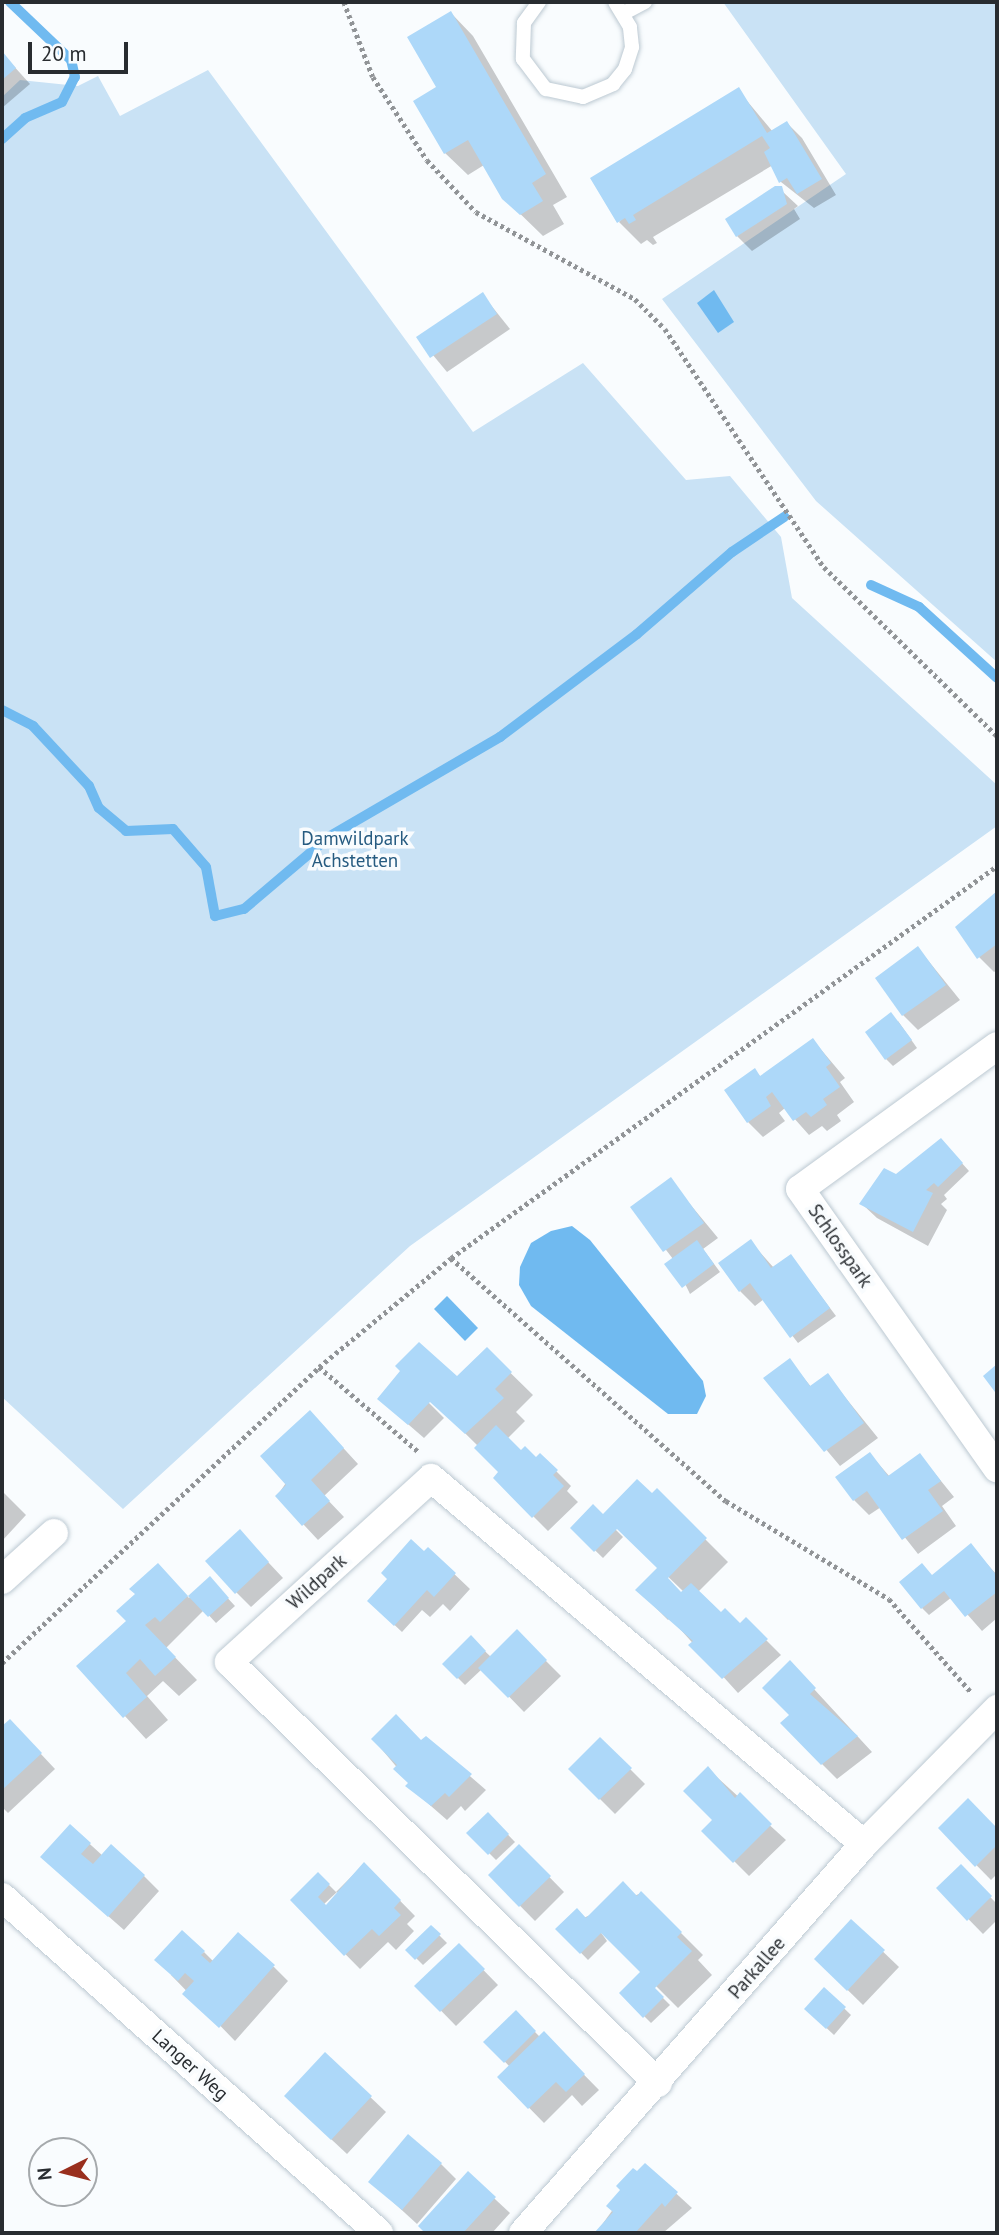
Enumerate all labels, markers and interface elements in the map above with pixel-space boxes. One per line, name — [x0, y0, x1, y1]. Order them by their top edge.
scale bar — [32, 28, 131, 72]
text: 20 m — [41, 40, 87, 67]
park label: Damwildpark Achstetten — [301, 828, 409, 872]
street label: Schlosspark — [803, 1200, 877, 1292]
street label: Wildpark — [283, 1549, 351, 1615]
street label: Parkallee — [724, 1932, 790, 2004]
street label: Langer Weg — [147, 2025, 233, 2105]
north arrow — [28, 2137, 98, 2207]
text: N — [32, 2167, 57, 2181]

